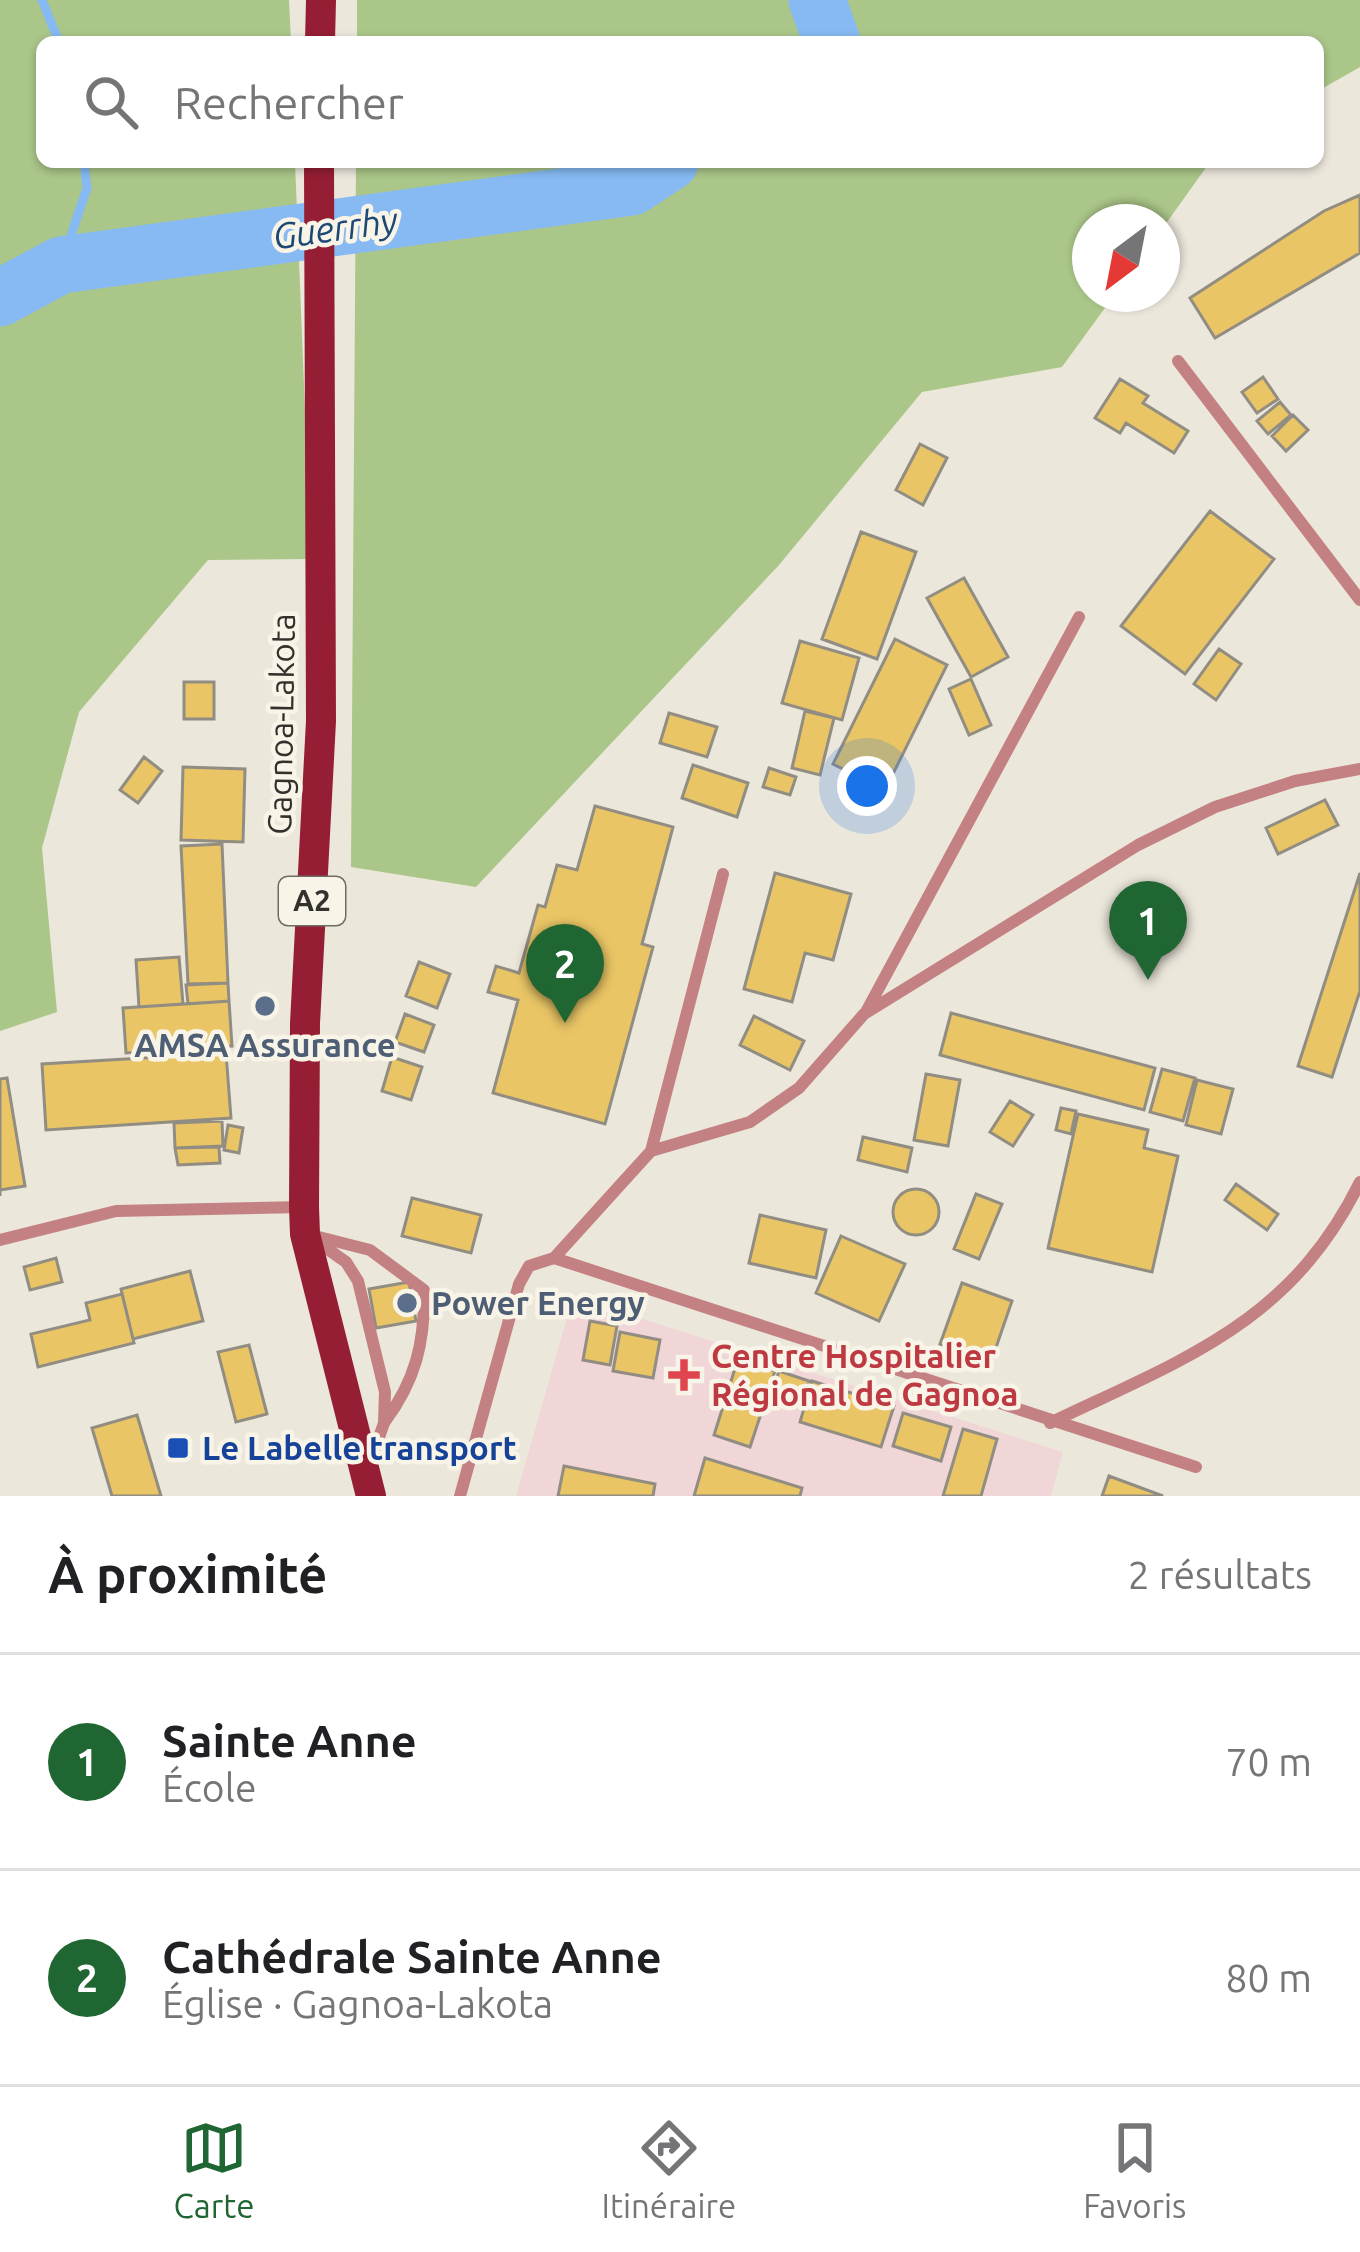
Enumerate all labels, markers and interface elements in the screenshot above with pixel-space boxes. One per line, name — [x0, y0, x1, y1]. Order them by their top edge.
search box — [36, 36, 1324, 168]
icon: search — [78, 69, 144, 135]
text: Rechercher — [174, 77, 404, 128]
water label: Guerrhy — [270, 198, 401, 257]
north arrow — [1072, 204, 1180, 312]
street label: Gagnoa-Lakota — [260, 613, 301, 835]
your location — [837, 756, 897, 816]
road number: A2 — [279, 877, 345, 925]
pin: 1 — [1109, 881, 1187, 980]
pin: 2 — [526, 924, 604, 1023]
marker: AMSA Assurance — [252, 993, 278, 1019]
place label: AMSA Assurance — [134, 1026, 396, 1063]
place label: Power Energy — [431, 1284, 645, 1321]
marker: Power Energy — [394, 1290, 420, 1316]
place label: Centre Hospitalier Régional de Gagnoa — [711, 1337, 1018, 1412]
marker: Centre Hospitalier Régional de Gagnoa — [668, 1359, 700, 1391]
place label: Le Labelle transport — [202, 1429, 517, 1466]
marker: Le Labelle transport — [165, 1435, 191, 1461]
text: À proximité — [48, 1545, 327, 1603]
text: 2 résultats — [1128, 1553, 1312, 1596]
text: Sainte Anne — [162, 1715, 417, 1766]
text: 1 — [76, 1740, 98, 1783]
text: 70 m — [1225, 1740, 1312, 1783]
text: École — [162, 1766, 256, 1809]
text: Cathédrale Sainte Anne — [162, 1931, 662, 1982]
text: 2 — [76, 1956, 98, 1999]
text: 80 m — [1225, 1956, 1312, 1999]
text: Église · Gagnoa-Lakota — [162, 1982, 553, 2025]
tab: Carte — [174, 2115, 254, 2224]
tab: Itinéraire — [601, 2115, 736, 2224]
tab: Favoris — [1083, 2115, 1186, 2224]

